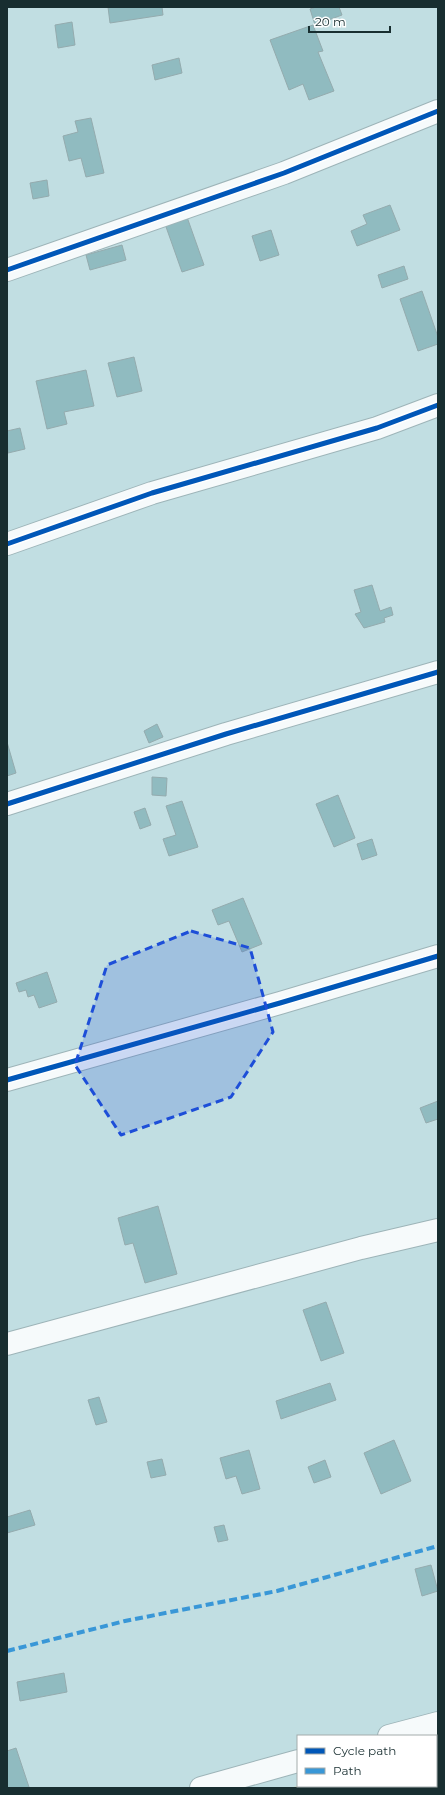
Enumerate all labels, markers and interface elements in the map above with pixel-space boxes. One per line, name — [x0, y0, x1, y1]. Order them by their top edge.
scale bar — [309, 8, 390, 34]
text: 20 m — [315, 14, 346, 29]
legend — [297, 1735, 437, 1787]
text: Cycle path — [333, 1743, 396, 1758]
text: Path — [333, 1763, 362, 1778]

